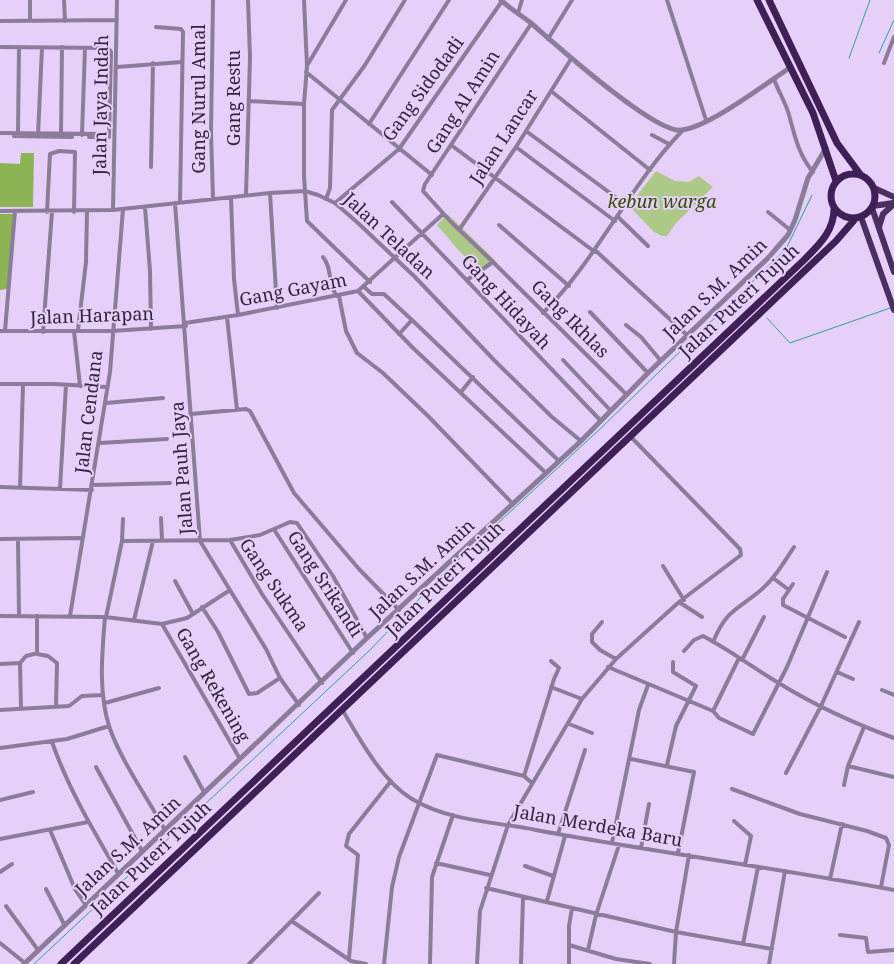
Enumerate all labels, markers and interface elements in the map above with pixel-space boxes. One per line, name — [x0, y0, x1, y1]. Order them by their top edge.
street label: Gang Nurul Amal — [186, 24, 210, 174]
street label: Gang Sidodadi — [376, 31, 468, 146]
street label: Jalan Jaya Indah — [87, 34, 113, 176]
street label: Gang Al Amin — [420, 45, 505, 158]
street label: Gang Restu — [221, 49, 245, 146]
street label: Jalan Lancar — [463, 84, 543, 190]
street label: Jalan Teladan — [338, 186, 441, 284]
park label: kebun warga — [608, 189, 717, 213]
street label: Jalan S.M. Amin — [656, 232, 772, 345]
street label: Jalan Puteri Tujuh — [672, 238, 804, 363]
street label: Gang Hidayah — [457, 249, 557, 354]
street label: Gang Gayam — [237, 267, 349, 311]
street label: Gang Ikhlas — [526, 274, 615, 363]
street label: Jalan Harapan — [29, 301, 155, 329]
street label: Jalan Cendana — [68, 349, 107, 476]
street label: Jalan Pauh Jaya — [164, 401, 198, 537]
street label: Jalan S.M. Amin — [363, 513, 480, 624]
street label: Jalan Puteri Tujuh — [379, 515, 509, 642]
street label: Gang Srikandi — [283, 526, 369, 641]
street label: Gang Sukma — [235, 533, 315, 636]
street label: Gang Rekening — [171, 623, 257, 747]
street label: Jalan S.M. Amin — [69, 790, 186, 901]
street label: Jalan Puteri Tujuh — [84, 795, 216, 920]
street label: Jalan Merdeka Baru — [511, 798, 685, 852]

